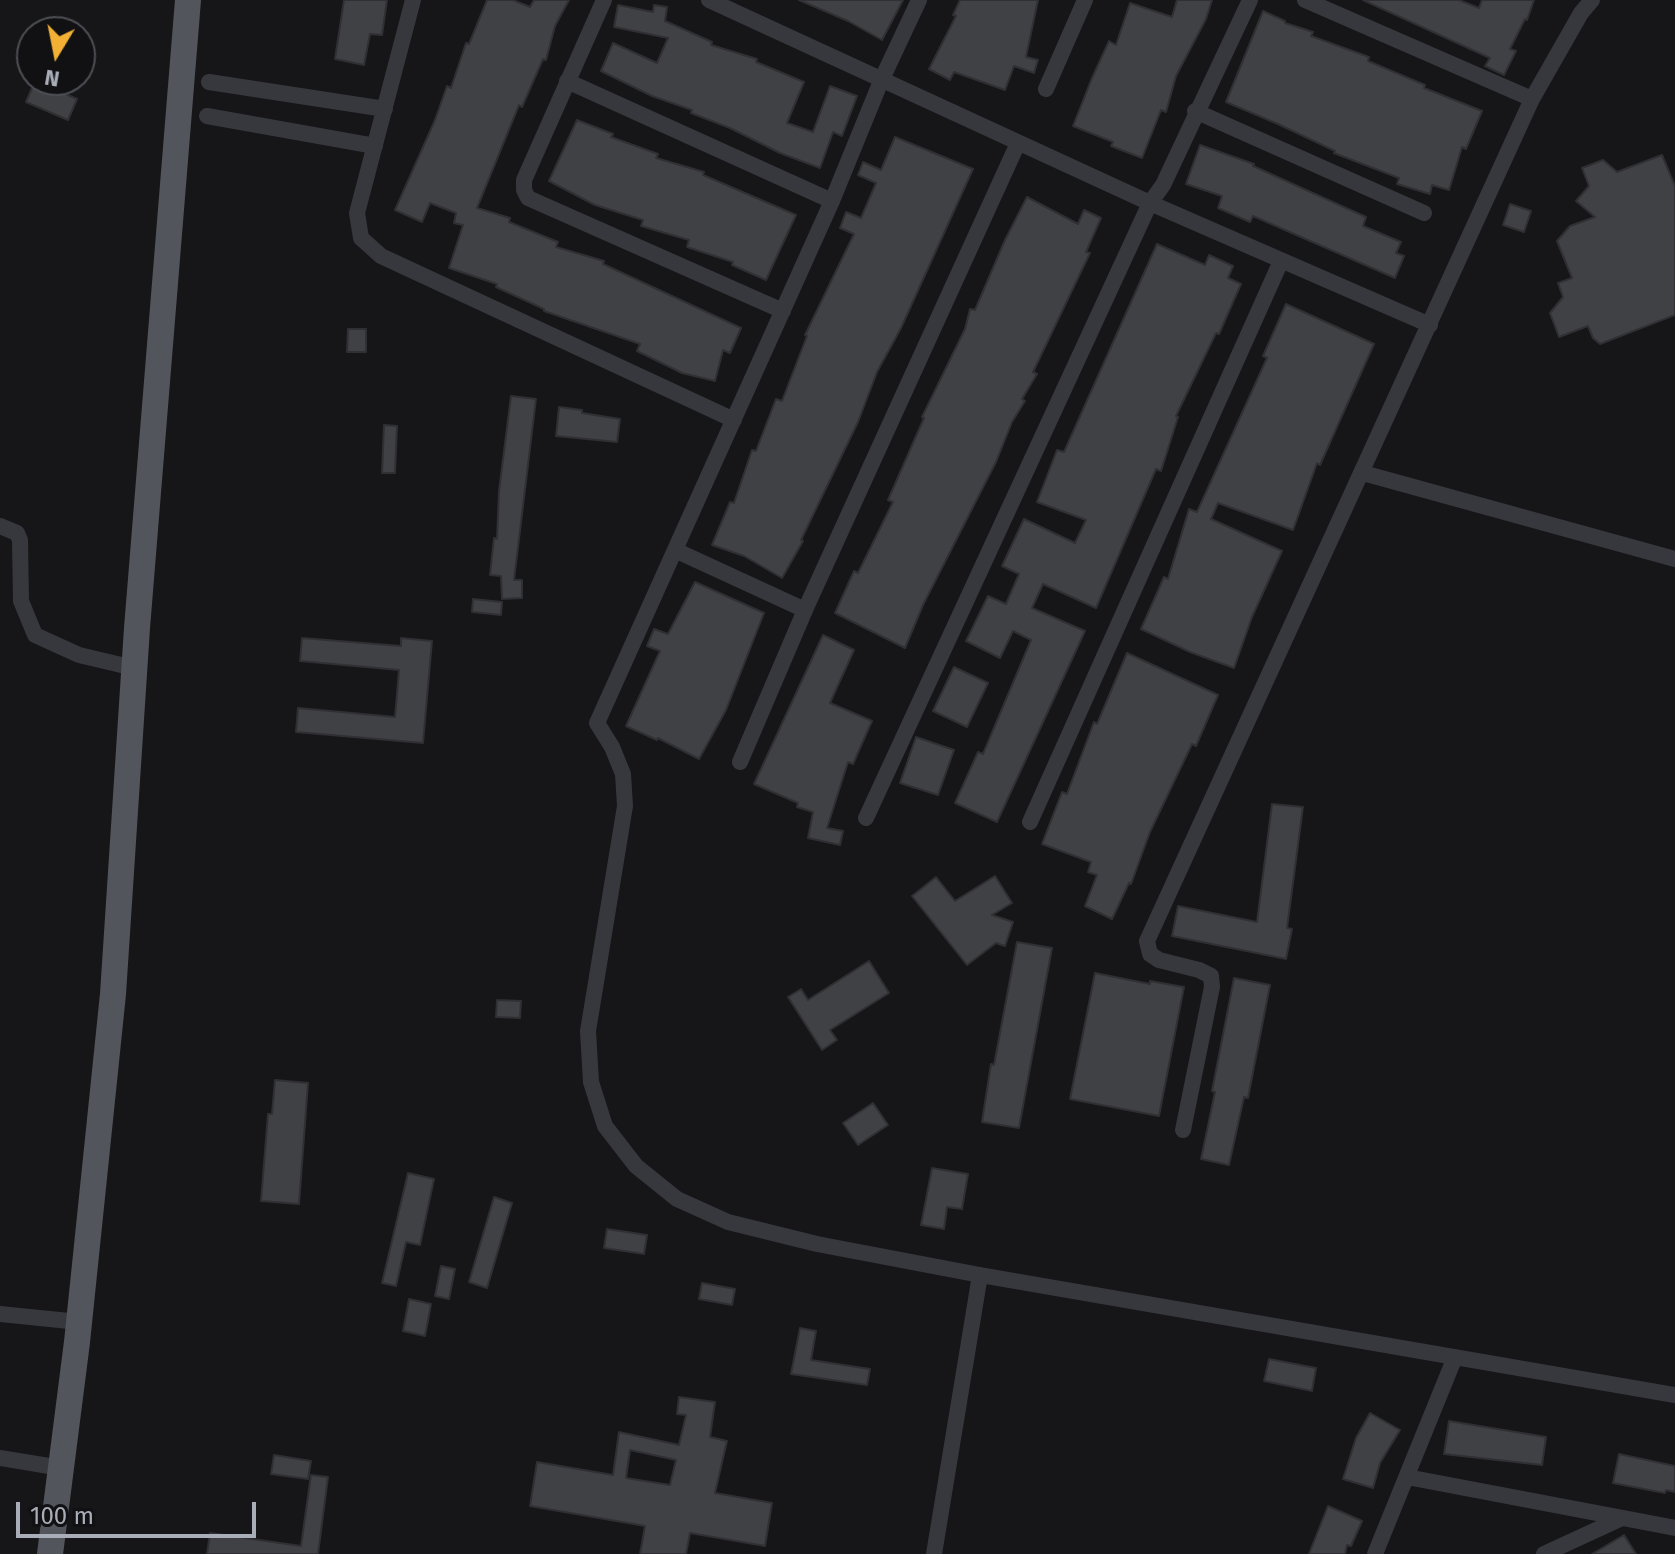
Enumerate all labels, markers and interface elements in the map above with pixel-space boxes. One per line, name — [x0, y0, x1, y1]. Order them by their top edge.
north arrow — [16, 16, 96, 96]
text: N — [43, 64, 62, 93]
scale bar — [20, 1486, 260, 1536]
text: 100 m — [30, 1502, 94, 1530]

